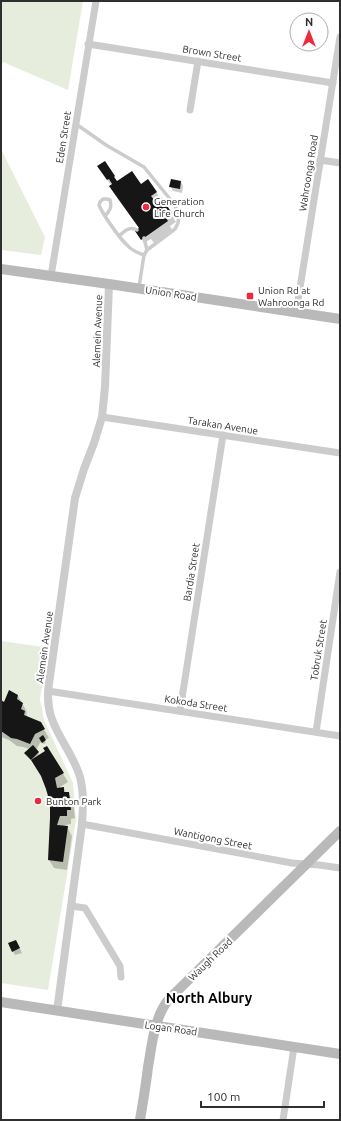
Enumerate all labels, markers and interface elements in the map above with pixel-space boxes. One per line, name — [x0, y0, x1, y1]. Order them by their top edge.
north arrow — [289, 12, 329, 52]
text: N — [305, 16, 313, 28]
street label: Brown Street — [182, 43, 242, 64]
street label: Eden Street — [54, 110, 73, 164]
street label: Wahroonga Road — [297, 134, 320, 212]
place label: Generation Life Church — [154, 196, 205, 219]
marker: Generation Life Church — [141, 202, 151, 212]
street label: Union Road — [144, 284, 198, 303]
place label: Union Rd at Wahroonga Rd — [258, 285, 324, 308]
marker: Union Rd at Wahroonga Rd — [245, 291, 255, 301]
street label: Alemein Avenue — [91, 294, 104, 368]
street label: Tarakan Avenue — [187, 414, 259, 436]
street label: Bardia Street — [181, 542, 202, 602]
street label: Alemein Avenue — [34, 610, 55, 684]
street label: Tobruk Street — [308, 619, 329, 681]
street label: Kokoda Street — [164, 693, 228, 714]
marker: Bunton Park — [33, 796, 43, 806]
place label: Bunton Park — [46, 796, 101, 807]
street label: Wantigong Street — [173, 826, 253, 851]
street label: Waugh Road — [186, 936, 235, 983]
district label: North Albury — [166, 990, 253, 1006]
street label: Logan Road — [144, 1019, 198, 1038]
scale bar — [201, 1083, 324, 1109]
text: 100 m — [207, 1090, 240, 1103]

